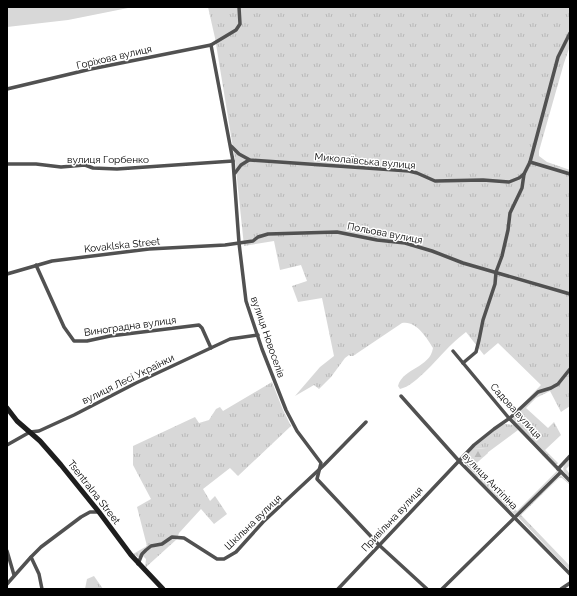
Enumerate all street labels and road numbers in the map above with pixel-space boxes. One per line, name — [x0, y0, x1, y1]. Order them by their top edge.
street label: Горіхова вулиця — [75, 43, 153, 71]
street label: Миколаївська вулиця — [314, 151, 416, 171]
street label: вулиця Горбенко — [67, 154, 149, 165]
street label: Польова вулиця — [346, 220, 424, 246]
street label: Kovaklska Street — [83, 235, 161, 254]
street label: вулиця Новоселів — [249, 295, 287, 379]
street label: Виноградна вулиця — [83, 314, 177, 338]
street label: вулиця Лесі Українки — [80, 352, 176, 406]
street label: Садова вулиця — [488, 381, 544, 441]
street label: вулиця Антіпіна — [460, 450, 520, 512]
street label: Tsentralna Street — [66, 458, 123, 527]
street label: Привільна вулиця — [359, 484, 425, 554]
street label: Шкільна вулиця — [222, 492, 284, 552]

